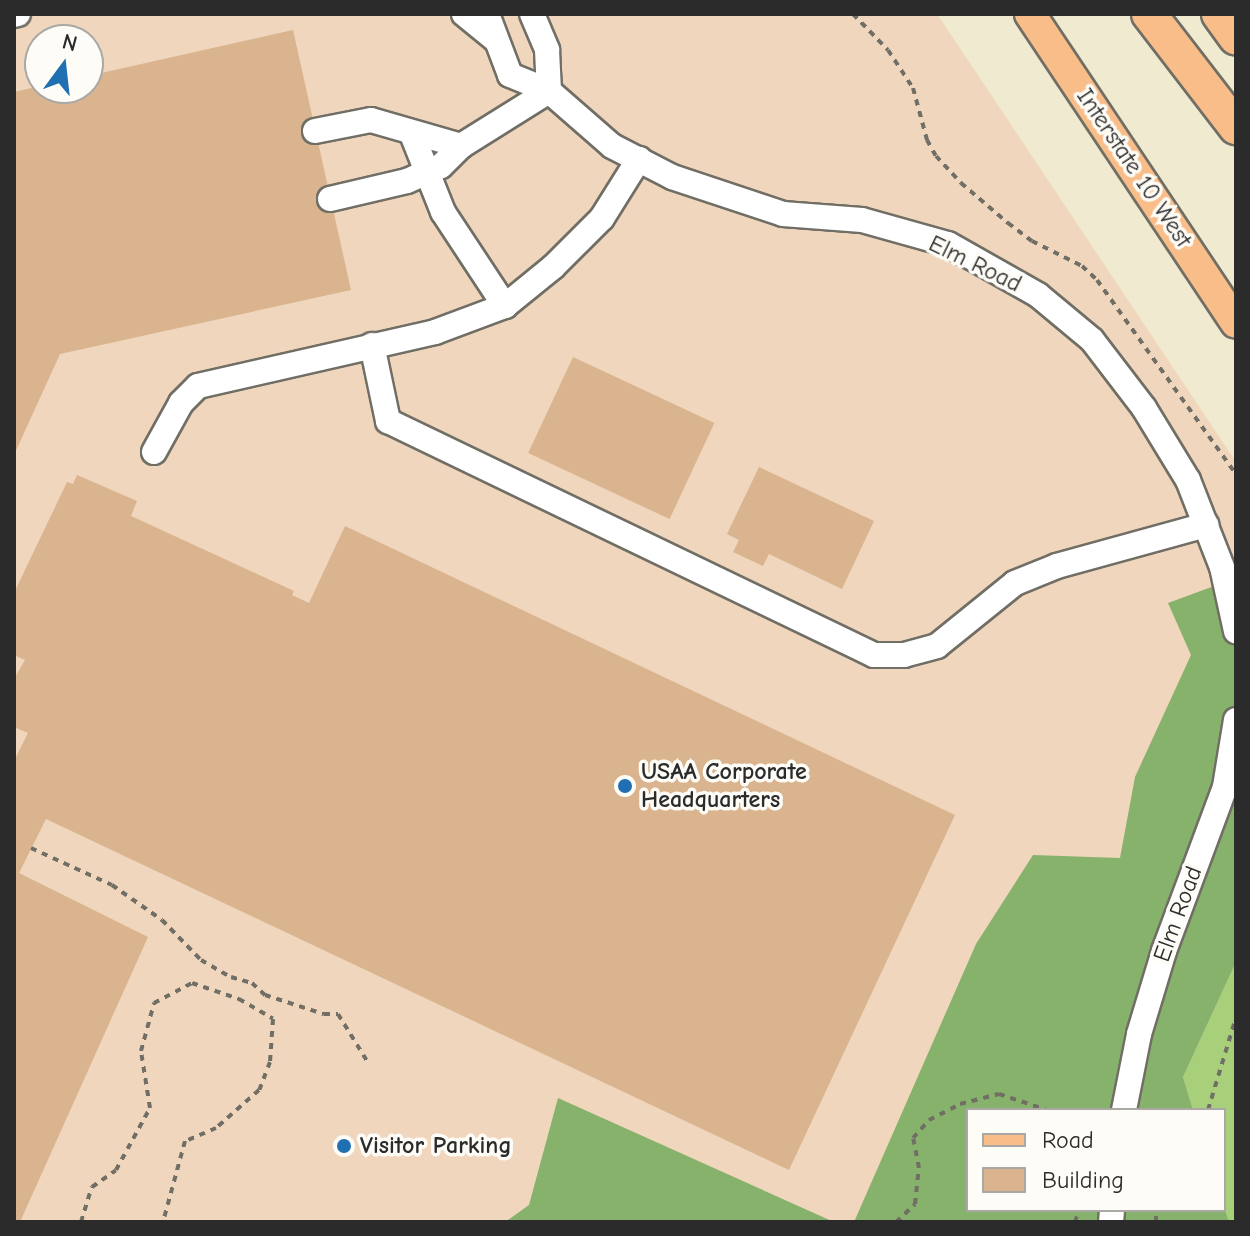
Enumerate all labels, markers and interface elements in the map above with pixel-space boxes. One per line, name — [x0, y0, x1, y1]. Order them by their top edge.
north arrow — [24, 24, 104, 104]
text: N — [59, 28, 80, 57]
street label: Interstate 10 West — [1070, 83, 1198, 253]
street label: Elm Road — [924, 229, 1026, 299]
place label: USAA Corporate Headquarters — [641, 758, 807, 814]
marker: USAA Corporate Headquarters — [616, 777, 634, 795]
street label: Elm Road — [1147, 862, 1209, 966]
legend — [966, 1108, 1226, 1212]
text: Road — [1042, 1126, 1094, 1154]
place label: Visitor Parking — [360, 1132, 512, 1160]
marker: Visitor Parking — [335, 1137, 353, 1155]
text: Building — [1042, 1166, 1124, 1194]

